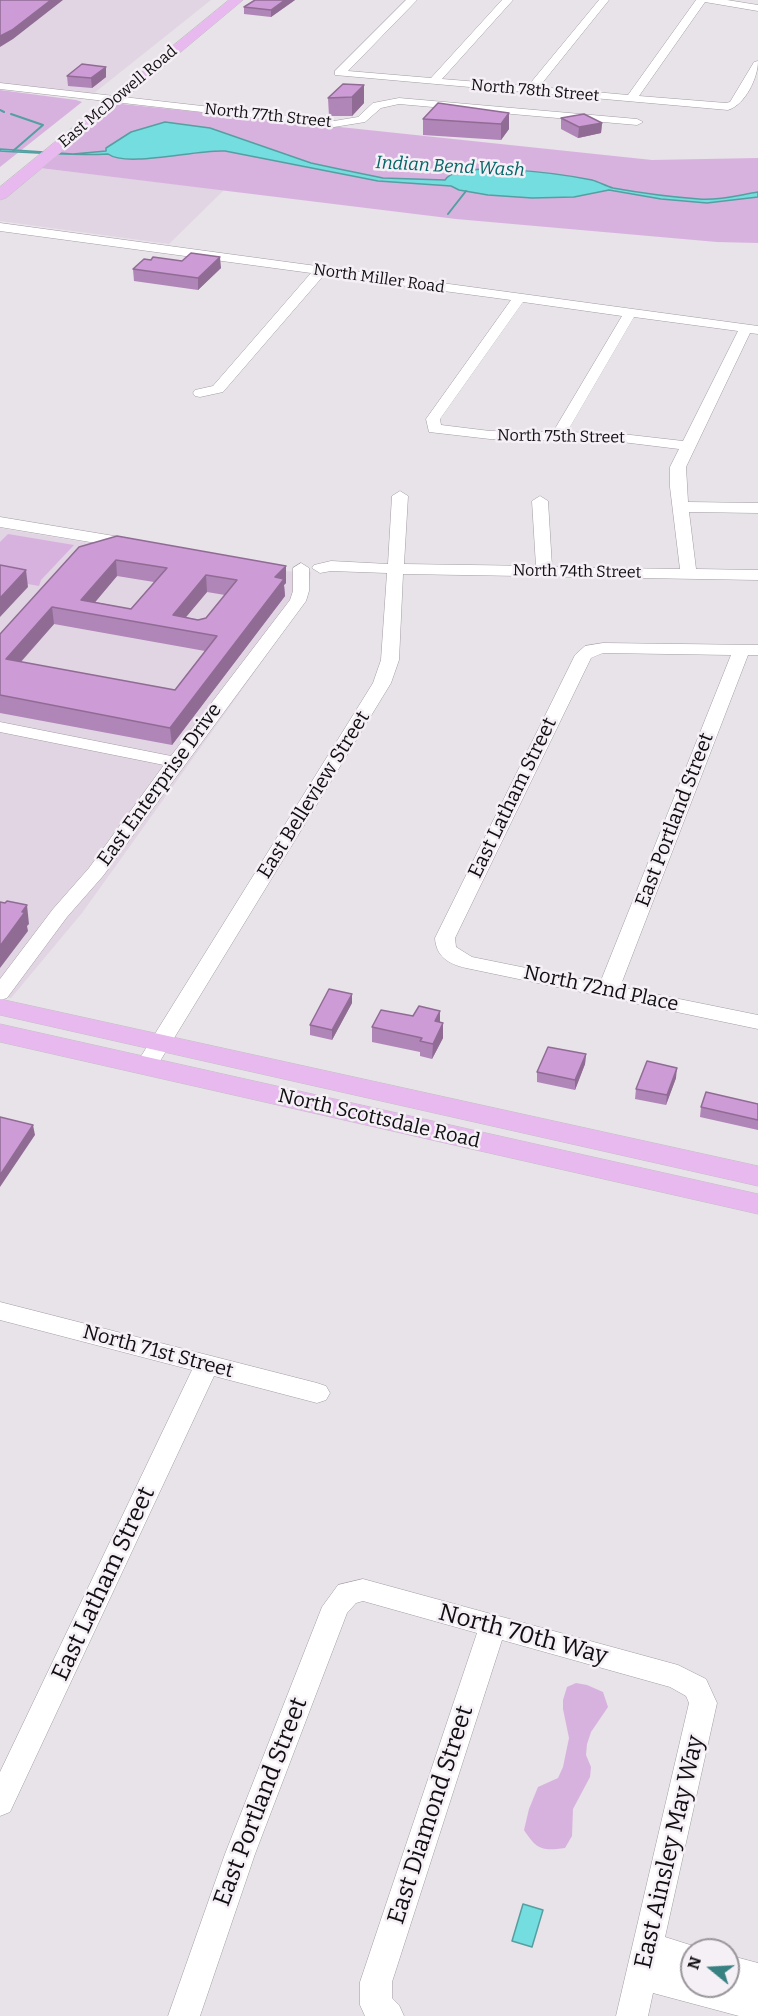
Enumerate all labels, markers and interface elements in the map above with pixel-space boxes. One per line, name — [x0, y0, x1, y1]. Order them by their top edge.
street label: East McDowell Road — [55, 42, 181, 152]
street label: North 78th Street — [470, 76, 600, 106]
street label: North 77th Street — [204, 100, 332, 132]
water label: Indian Bend Wash — [375, 152, 525, 182]
street label: North Miller Road — [312, 260, 446, 298]
street label: North 75th Street — [497, 426, 625, 448]
street label: North 74th Street — [513, 561, 641, 583]
street label: East Enterprise Drive — [93, 699, 227, 871]
street label: East Belleview Street — [253, 707, 375, 883]
street label: East Latham Street — [464, 714, 562, 882]
street label: East Portland Street — [631, 730, 719, 910]
street label: North 72nd Place — [521, 961, 681, 1017]
street label: North Scottsdale Road — [276, 1084, 482, 1154]
street label: North 71st Street — [80, 1320, 236, 1384]
street label: East Latham Street — [46, 1482, 162, 1686]
street label: North 70th Way — [435, 1599, 611, 1671]
street label: East Portland Street — [208, 1694, 314, 1910]
street label: East Diamond Street — [382, 1702, 480, 1928]
street label: East Ainsley May Way — [629, 1733, 711, 1971]
north arrow — [680, 1938, 740, 1998]
text: N — [683, 1954, 705, 1972]

